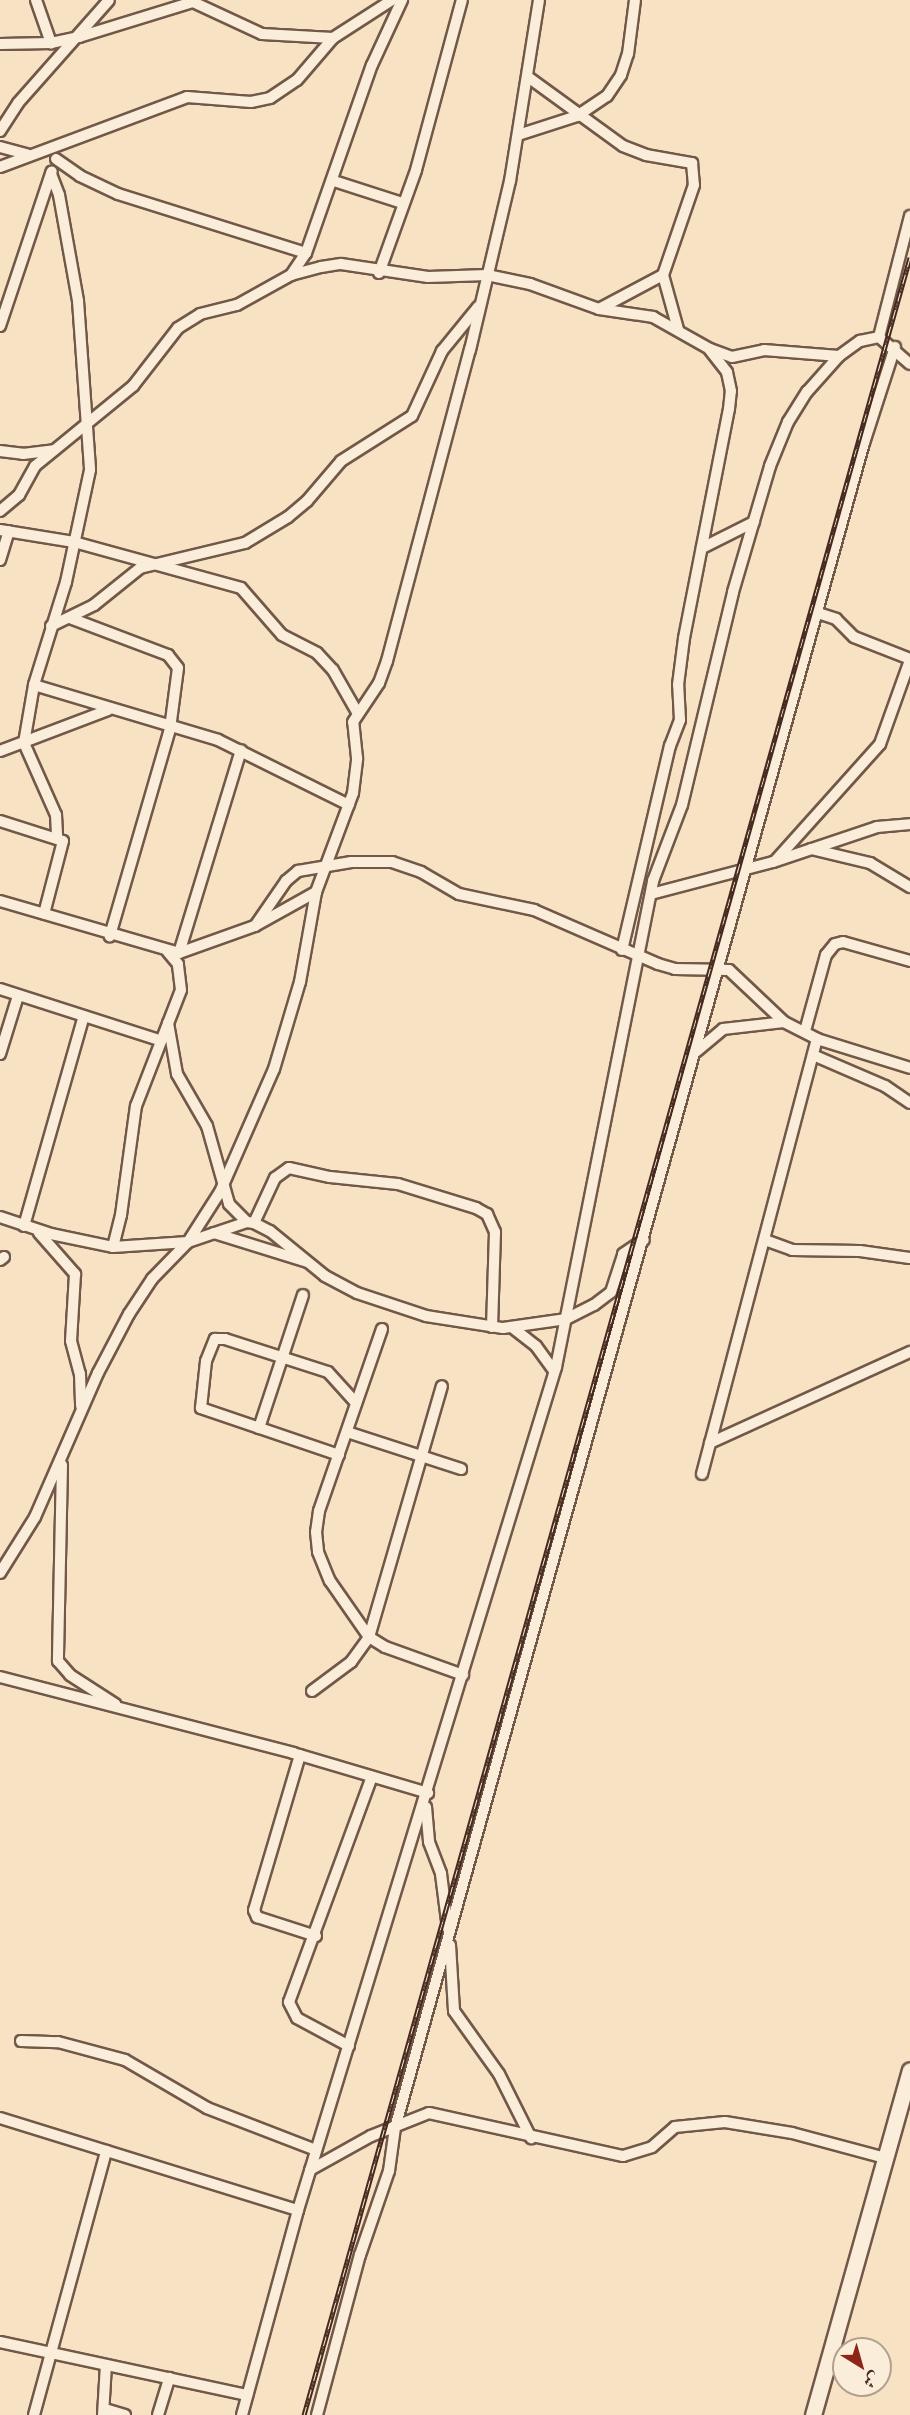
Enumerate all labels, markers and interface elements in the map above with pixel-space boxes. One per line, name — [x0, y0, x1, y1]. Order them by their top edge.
north arrow — [832, 2337, 892, 2397]
text: ش — [859, 2366, 885, 2393]

